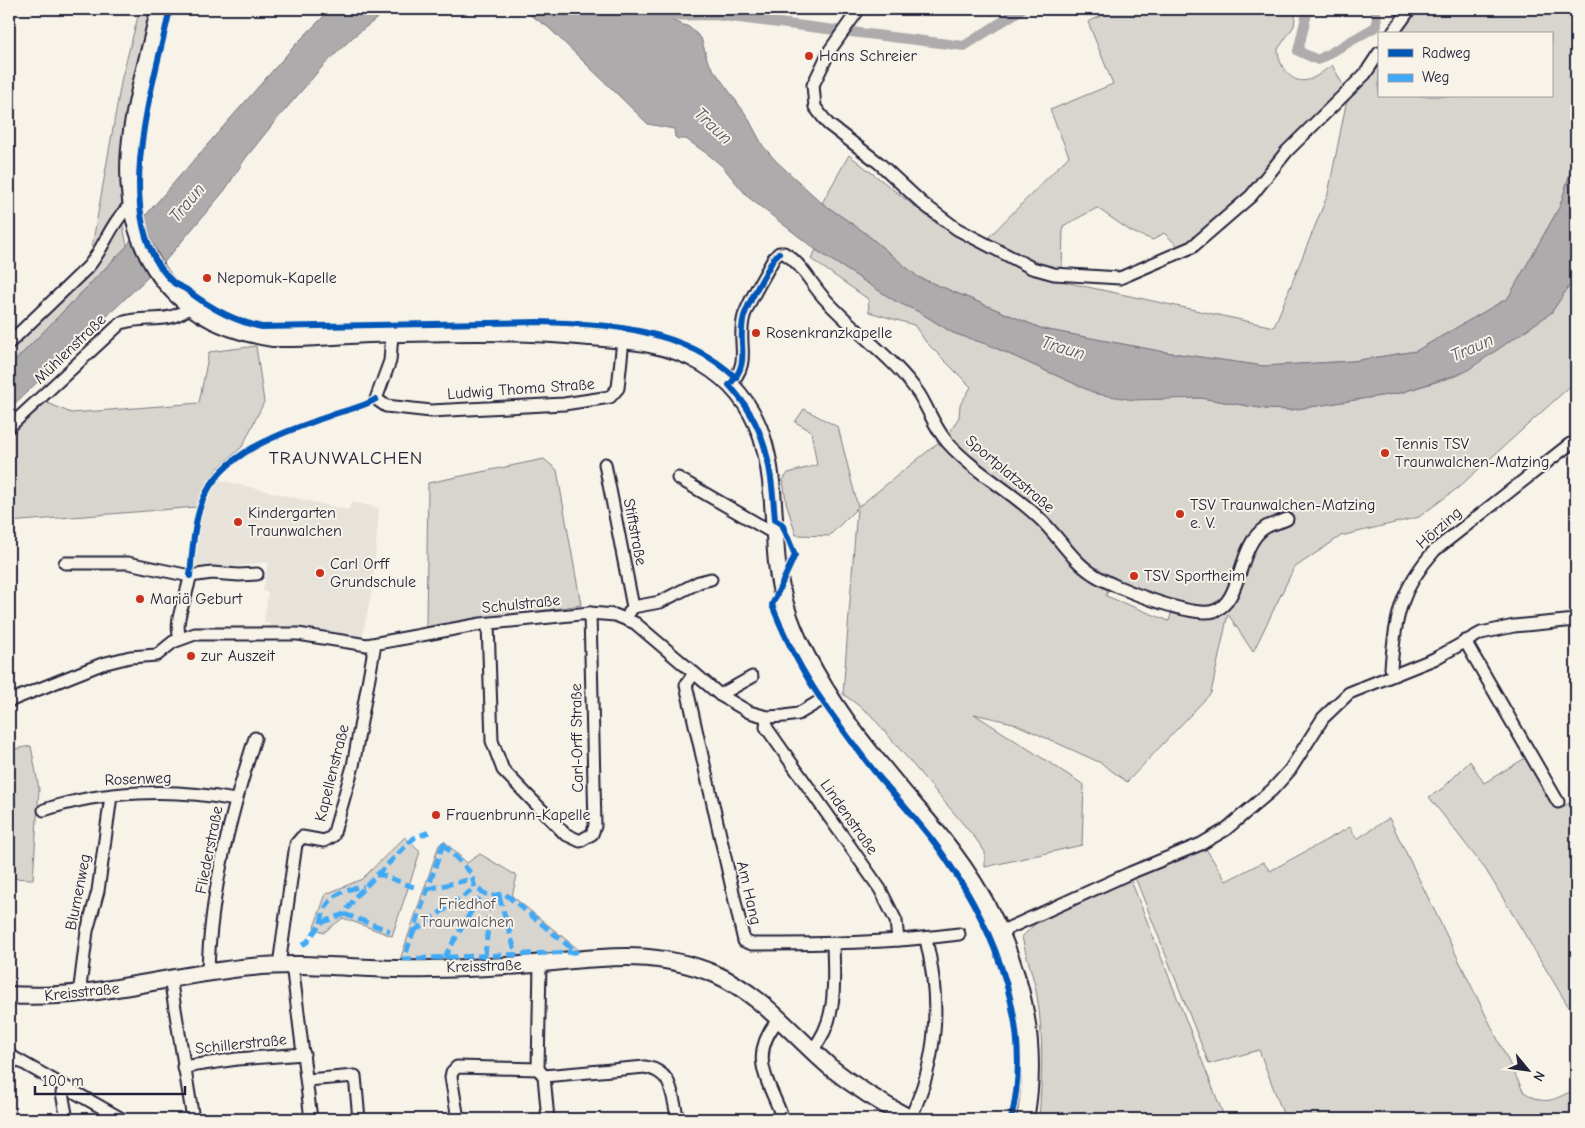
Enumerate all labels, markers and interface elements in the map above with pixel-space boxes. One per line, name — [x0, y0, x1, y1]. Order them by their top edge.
legend — [1378, 32, 1552, 98]
text: Radweg — [1422, 44, 1471, 62]
place label: Hans Schreier — [819, 47, 918, 65]
marker: Hans Schreier — [803, 50, 815, 62]
text: Weg — [1422, 68, 1449, 86]
water label: Traun — [690, 103, 736, 149]
water label: Traun — [165, 179, 209, 227]
place label: Nepomuk-Kapelle — [217, 269, 337, 287]
marker: Nepomuk-Kapelle — [201, 272, 213, 284]
street label: Mühlenstraße — [30, 310, 110, 388]
place label: Rosenkranzkapelle — [766, 324, 892, 342]
marker: Rosenkranzkapelle — [750, 327, 762, 339]
water label: Traun — [1447, 329, 1497, 367]
water label: Traun — [1039, 331, 1087, 365]
street label: Ludwig Thoma Straße — [447, 375, 595, 403]
street label: Sportplatzstraße — [962, 432, 1058, 516]
place label: Tennis TSV Traunwalchen-Matzing — [1395, 435, 1549, 471]
district label: TRAUNWALCHEN — [269, 447, 423, 469]
marker: Tennis TSV Traunwalchen-Matzing — [1379, 447, 1391, 459]
place label: TSV Traunwalchen-Matzing e. V. — [1190, 496, 1376, 532]
street label: Stiftstraße — [620, 497, 650, 567]
street label: Hörzing — [1413, 503, 1465, 553]
place label: Kindergarten Traunwalchen — [248, 504, 342, 540]
marker: TSV Traunwalchen-Matzing e. V. — [1174, 508, 1186, 520]
marker: Kindergarten Traunwalchen — [232, 516, 244, 528]
place label: Carl Orff Grundschule — [330, 555, 416, 591]
marker: Carl Orff Grundschule — [314, 567, 326, 579]
place label: TSV Sportheim — [1144, 567, 1245, 585]
marker: TSV Sportheim — [1128, 570, 1140, 582]
place label: Mariä Geburt — [150, 590, 243, 608]
street label: Schulstraße — [481, 591, 561, 617]
marker: Mariä Geburt — [134, 593, 146, 605]
place label: zur Auszeit — [201, 647, 275, 665]
marker: zur Auszeit — [185, 650, 197, 662]
street label: Carl-Orff Straße — [567, 683, 587, 793]
street label: Kapellenstraße — [311, 723, 353, 823]
street label: Rosenweg — [104, 769, 172, 789]
street label: Lindenstraße — [816, 776, 882, 858]
street label: Fliederstraße — [192, 805, 226, 895]
place label: Frauenbrunn-Kapelle — [446, 806, 591, 824]
marker: Frauenbrunn-Kapelle — [430, 809, 442, 821]
street label: Blumenweg — [62, 852, 94, 932]
street label: Am Hang — [733, 859, 765, 927]
park label: Friedhof Traunwalchen — [420, 895, 514, 931]
street label: Kreisstraße — [446, 956, 522, 976]
street label: Kreisstraße — [44, 979, 120, 1005]
street label: Schillerstraße — [194, 1030, 288, 1058]
north arrow — [1502, 1046, 1552, 1096]
scale bar — [35, 1063, 185, 1095]
text: N — [1529, 1068, 1549, 1084]
text: 100 m — [42, 1072, 84, 1090]

